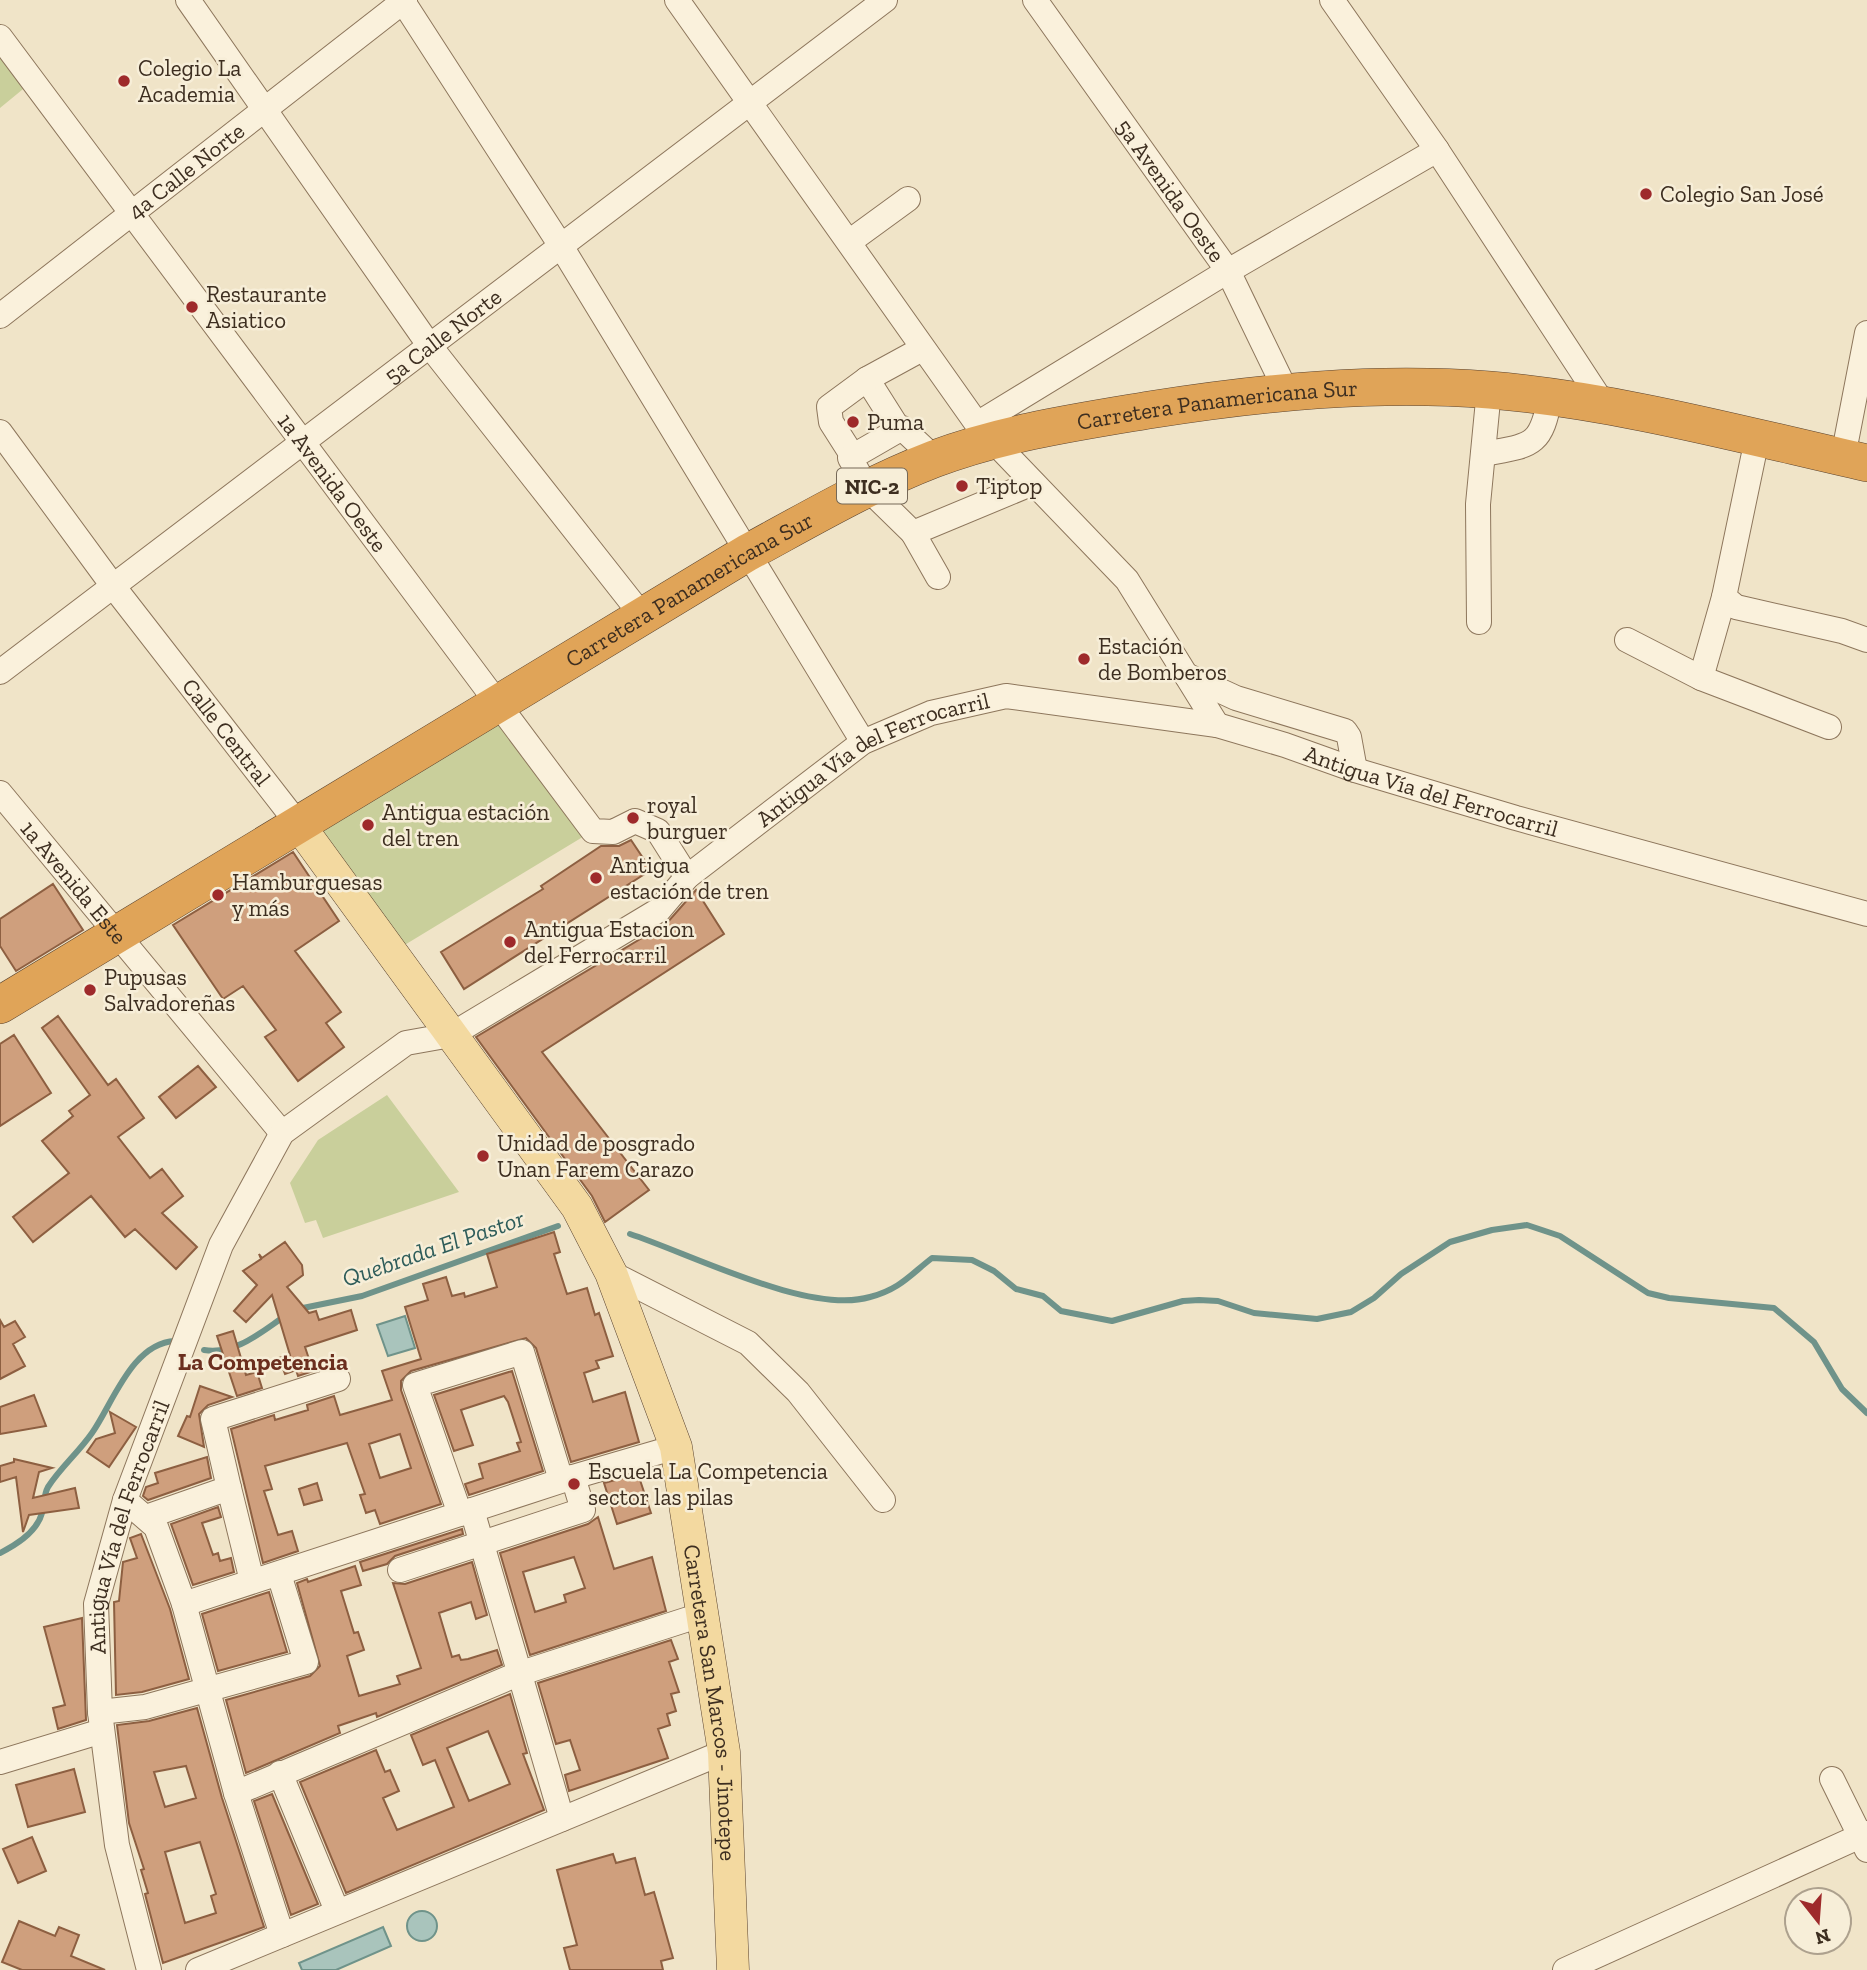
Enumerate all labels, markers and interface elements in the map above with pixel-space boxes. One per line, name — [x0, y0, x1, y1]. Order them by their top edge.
place label: Colegio La Academia — [138, 54, 241, 108]
marker: Colegio La Academia — [116, 73, 132, 89]
street label: 5a Avenida Oeste — [1110, 114, 1231, 268]
street label: 4a Calle Norte — [122, 117, 250, 225]
place label: Colegio San José — [1660, 180, 1824, 208]
marker: Colegio San José — [1638, 186, 1654, 202]
place label: Restaurante Asiatico — [206, 280, 327, 334]
street label: 5a Calle Norte — [379, 282, 507, 389]
marker: Restaurante Asiatico — [184, 299, 200, 315]
street label: Carretera Panamericana Sur — [1075, 374, 1358, 436]
street label: 1a Avenida Oeste — [272, 408, 394, 557]
place label: Puma — [867, 408, 924, 436]
marker: Puma — [845, 414, 861, 430]
road number: NIC-2 — [837, 468, 907, 504]
place label: Tiptop — [976, 472, 1042, 500]
marker: Tiptop — [954, 478, 970, 494]
street label: Carretera Panamericana Sur — [560, 506, 818, 673]
place label: Estación de Bomberos — [1098, 632, 1227, 686]
marker: Estación de Bomberos — [1076, 651, 1092, 667]
street label: Calle Central — [176, 673, 277, 791]
street label: Antigua Vía del Ferrocarril — [751, 686, 992, 833]
street label: Antigua Vía del Ferrocarril — [1300, 739, 1561, 843]
place label: royal burguer — [646, 791, 728, 845]
place label: Antigua estación del tren — [382, 798, 549, 852]
marker: royal burguer — [625, 810, 641, 826]
street label: 1a Avenida Este — [15, 815, 133, 950]
marker: Antigua estación del tren — [360, 817, 376, 833]
place label: Antigua estación de tren — [610, 851, 769, 905]
place label: Hamburguesas y más — [232, 868, 383, 922]
marker: Antigua estación de tren — [588, 870, 604, 886]
marker: Hamburguesas y más — [210, 887, 226, 903]
place label: Antigua Estacion del Ferrocarril — [524, 915, 694, 969]
marker: Antigua Estacion del Ferrocarril — [502, 934, 518, 950]
place label: Pupusas Salvadoreñas — [104, 963, 235, 1017]
marker: Pupusas Salvadoreñas — [82, 982, 98, 998]
place label: Unidad de posgrado Unan Farem Carazo — [497, 1129, 695, 1183]
marker: Unidad de posgrado Unan Farem Carazo — [475, 1148, 491, 1164]
water label: Quebrada El Pastor — [338, 1203, 528, 1293]
district label: La Competencia — [178, 1347, 348, 1376]
street label: Antigua Vía del Ferrocarril — [82, 1396, 175, 1655]
place label: Escuela La Competencia sector las pilas — [588, 1457, 828, 1511]
marker: Escuela La Competencia sector las pilas — [566, 1476, 582, 1492]
street label: Carretera San Marcos - Jinotepe — [678, 1542, 742, 1861]
north arrow — [1783, 1886, 1853, 1956]
text: N — [1813, 1924, 1833, 1950]

